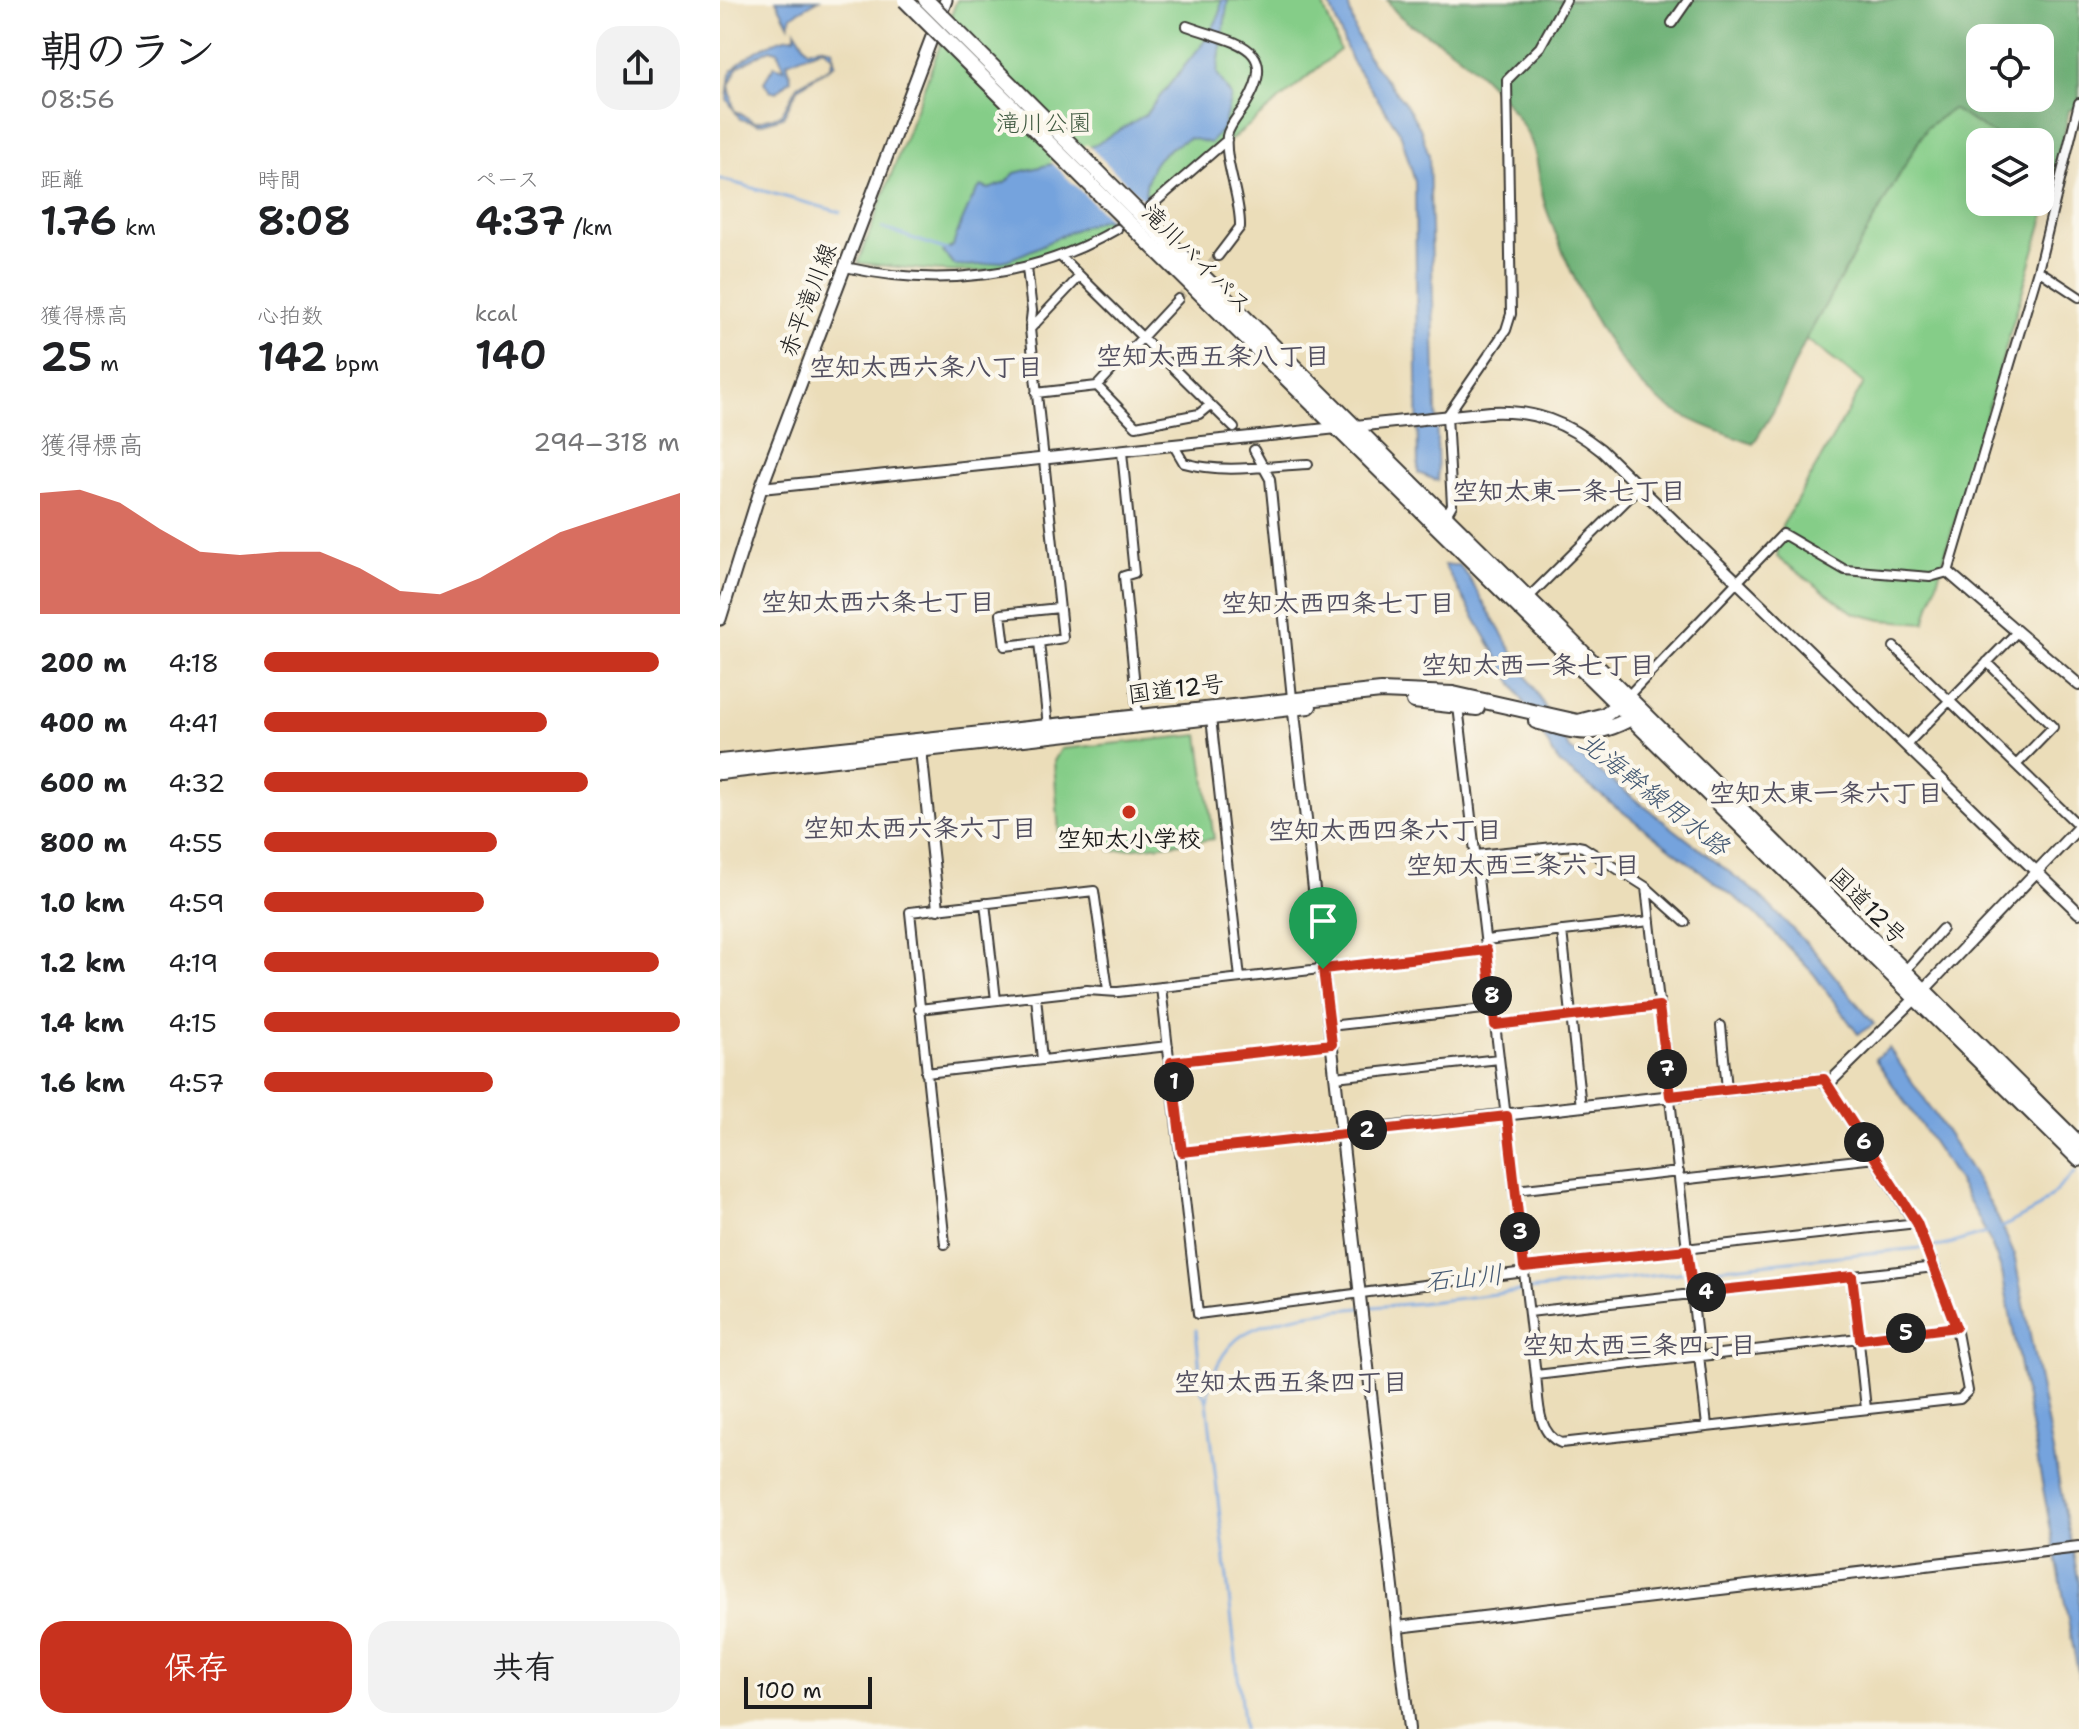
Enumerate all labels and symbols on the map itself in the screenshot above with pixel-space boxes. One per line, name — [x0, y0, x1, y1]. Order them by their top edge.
park label: 滝川公園 — [996, 107, 1092, 139]
street label: 滝川バイパス — [1135, 197, 1259, 321]
street label: 赤平滝川線 — [772, 238, 844, 362]
district label: 空知太西五条八丁目 — [1096, 338, 1330, 373]
district label: 空知太西六条八丁目 — [809, 349, 1043, 384]
district label: 空知太東一条七丁目 — [1452, 473, 1686, 508]
district label: 空知太西六条七丁目 — [761, 584, 995, 619]
district label: 空知太西四条七丁目 — [1221, 585, 1455, 620]
district label: 空知太西一条七丁目 — [1421, 647, 1655, 682]
street label: 国道12号 — [1126, 667, 1226, 711]
water label: 北海幹線用水路 — [1572, 724, 1738, 865]
district label: 空知太東一条六丁目 — [1709, 775, 1943, 810]
marker: 空知太小学校 — [1120, 803, 1138, 821]
district label: 空知太西六条六丁目 — [803, 810, 1037, 845]
district label: 空知太西四条六丁目 — [1268, 812, 1502, 847]
place label: 空知太小学校 — [1057, 823, 1201, 855]
district label: 空知太西三条六丁目 — [1406, 847, 1640, 882]
street label: 国道12号 — [1822, 860, 1914, 952]
pin — [1289, 887, 1357, 969]
pin: 8 — [1472, 976, 1512, 1016]
pin: 7 — [1647, 1049, 1687, 1089]
pin: 1 — [1154, 1062, 1194, 1102]
pin: 2 — [1347, 1110, 1387, 1150]
pin: 6 — [1844, 1122, 1884, 1162]
pin: 3 — [1500, 1212, 1540, 1252]
water label: 石山川 — [1423, 1256, 1505, 1299]
pin: 4 — [1686, 1272, 1726, 1312]
pin: 5 — [1886, 1313, 1926, 1353]
district label: 空知太西三条四丁目 — [1522, 1327, 1756, 1362]
district label: 空知太西五条四丁目 — [1174, 1364, 1408, 1399]
scale bar — [744, 1673, 872, 1709]

